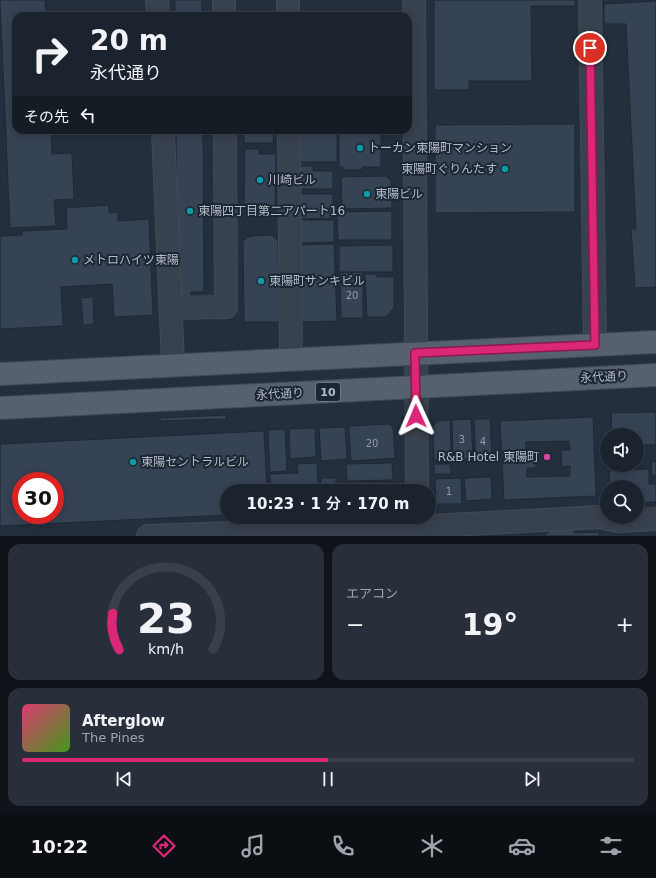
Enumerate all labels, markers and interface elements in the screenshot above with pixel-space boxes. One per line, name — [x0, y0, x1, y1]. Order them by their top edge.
text: 20 m — [90, 24, 168, 57]
icon: right — [24, 28, 76, 80]
pin — [573, 31, 607, 65]
icon: arrive — [579, 37, 601, 59]
text: 永代通り — [90, 62, 162, 83]
icon: left — [77, 104, 99, 126]
text: その先 — [24, 108, 69, 126]
place label: トーカン東陽町マンション — [368, 141, 512, 155]
marker: トーカン東陽町マンション — [355, 143, 365, 153]
place label: 東陽町ぐりんたす — [401, 162, 497, 176]
marker: 東陽町ぐりんたす — [500, 164, 510, 174]
place label: 川崎ビル — [268, 173, 316, 187]
marker: 川崎ビル — [255, 175, 265, 185]
place label: 東陽ビル — [375, 187, 423, 201]
marker: 東陽ビル — [362, 189, 372, 199]
place label: 東陽四丁目第二アパート16 — [198, 204, 345, 218]
marker: 東陽四丁目第二アパート16 — [185, 206, 195, 216]
place label: メトロハイツ東陽 — [83, 253, 179, 267]
marker: メトロハイツ東陽 — [70, 255, 80, 265]
place label: 東陽町サンキビル — [269, 274, 365, 288]
marker: 東陽町サンキビル — [256, 276, 266, 286]
house number: 20 — [346, 290, 358, 301]
street label: 永代通り — [580, 369, 628, 385]
road number: 10 — [316, 383, 340, 401]
street label: 永代通り — [256, 386, 304, 402]
position arrow — [395, 395, 437, 437]
map controls — [600, 428, 644, 524]
button: sound — [600, 428, 644, 472]
house number: 3 — [459, 434, 465, 445]
house number: 4 — [480, 436, 486, 447]
house number: 20 — [366, 438, 378, 449]
place label: R&B Hotel 東陽町 — [438, 450, 539, 464]
marker: R&B Hotel 東陽町 — [542, 452, 552, 462]
place label: 東陽セントラルビル — [141, 455, 249, 469]
marker: 東陽セントラルビル — [128, 457, 138, 467]
speed limit sign: 30 — [12, 472, 64, 524]
button: search — [600, 480, 644, 524]
house number: 1 — [446, 486, 452, 497]
text: 10:23 · 1 分 · 170 m — [247, 495, 409, 513]
text: エアコン — [346, 586, 398, 601]
text: 23 — [137, 594, 195, 643]
text: 19° — [462, 607, 518, 642]
text: − — [346, 612, 364, 637]
text: + — [616, 612, 634, 637]
text: km/h — [148, 641, 184, 657]
text: Afterglow — [82, 712, 165, 730]
text: The Pines — [82, 730, 145, 745]
icon: previous — [113, 768, 135, 790]
icon: pause — [317, 768, 339, 790]
icon: next — [521, 768, 543, 790]
icon: directions — [150, 832, 178, 860]
icon: music — [239, 832, 267, 860]
icon: phone — [329, 832, 357, 860]
icon: climate — [418, 832, 446, 860]
icon: car — [508, 832, 536, 860]
icon: filters — [597, 832, 625, 860]
text: 10:22 — [31, 836, 88, 857]

